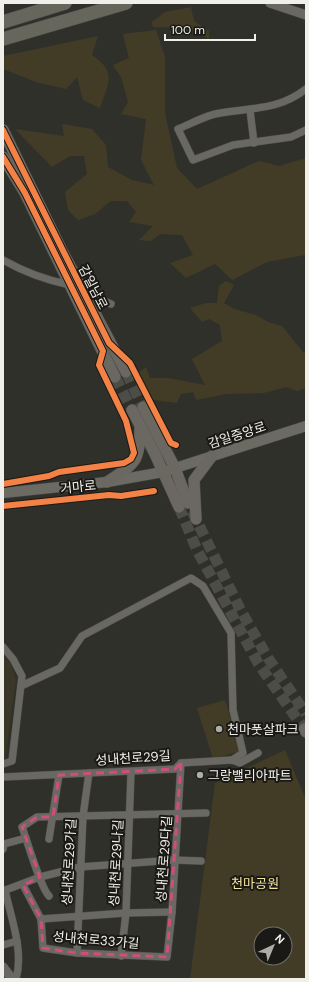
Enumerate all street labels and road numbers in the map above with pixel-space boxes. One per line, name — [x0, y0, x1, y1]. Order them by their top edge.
street label: 감일남로 — [75, 262, 111, 312]
street label: 감일중앙로 — [206, 418, 268, 452]
street label: 거마로 — [59, 477, 97, 497]
street label: 성내천로29길 — [95, 747, 171, 769]
street label: 성내천로29다길 — [152, 815, 176, 903]
street label: 성내천로29가길 — [58, 818, 80, 906]
street label: 성내천로29나길 — [105, 819, 127, 907]
street label: 성내천로33가길 — [52, 928, 140, 952]

